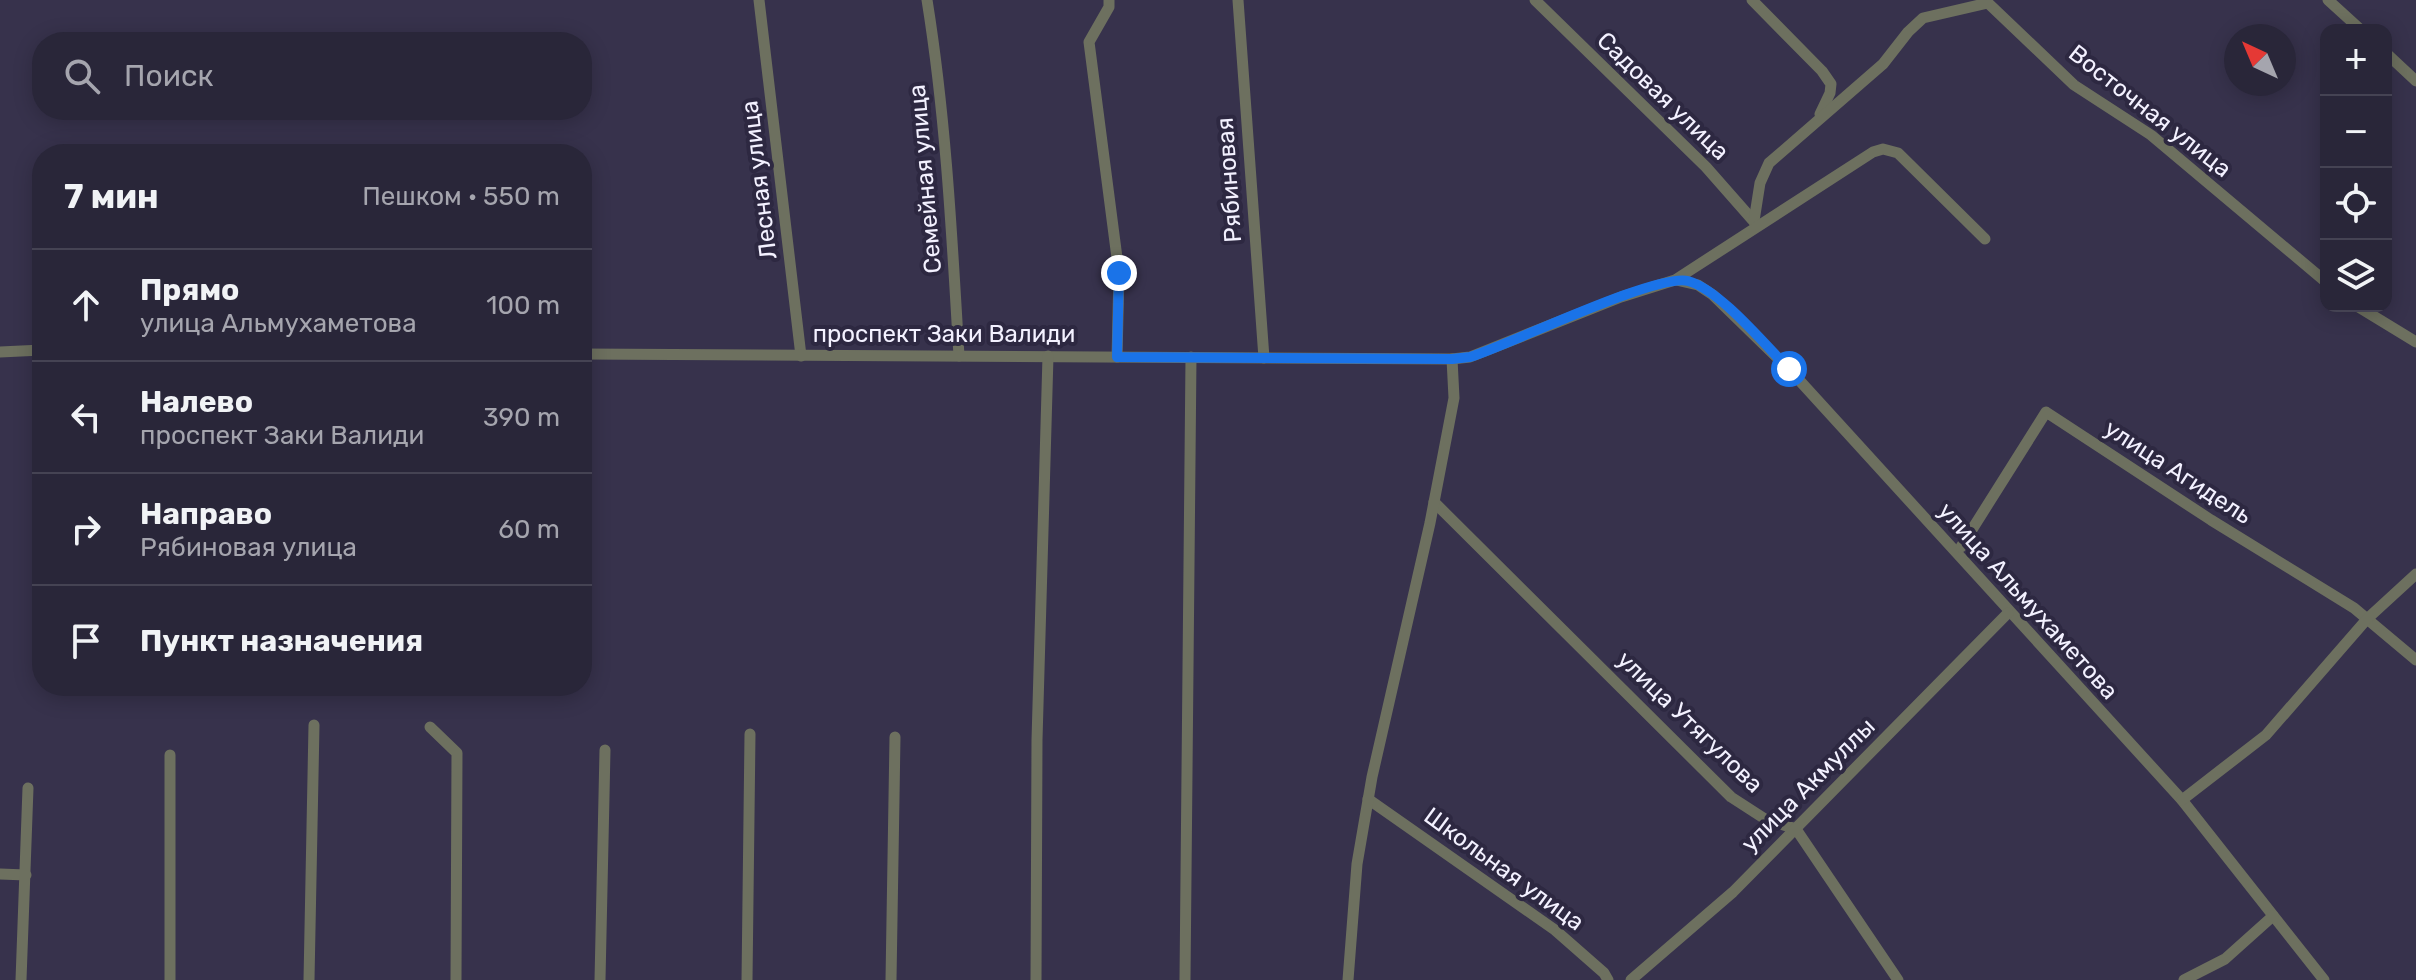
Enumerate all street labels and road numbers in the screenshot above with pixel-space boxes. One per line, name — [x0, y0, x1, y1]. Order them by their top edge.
street label: Садовая улица — [1591, 26, 1735, 166]
street label: Восточная улица — [2063, 39, 2237, 183]
street label: Семейная улица — [903, 83, 947, 275]
street label: Лесная улица — [735, 99, 783, 261]
street label: Рябиновая — [1211, 117, 1247, 243]
street label: проспект Заки Валиди — [813, 320, 1075, 348]
street label: улица Агидель — [2099, 414, 2257, 530]
street label: улица Альмухаметова — [1932, 497, 2124, 705]
street label: улица Утягулова — [1611, 645, 1769, 799]
street label: улица Акмуллы — [1735, 712, 1881, 858]
street label: Школьная улица — [1419, 802, 1589, 936]

